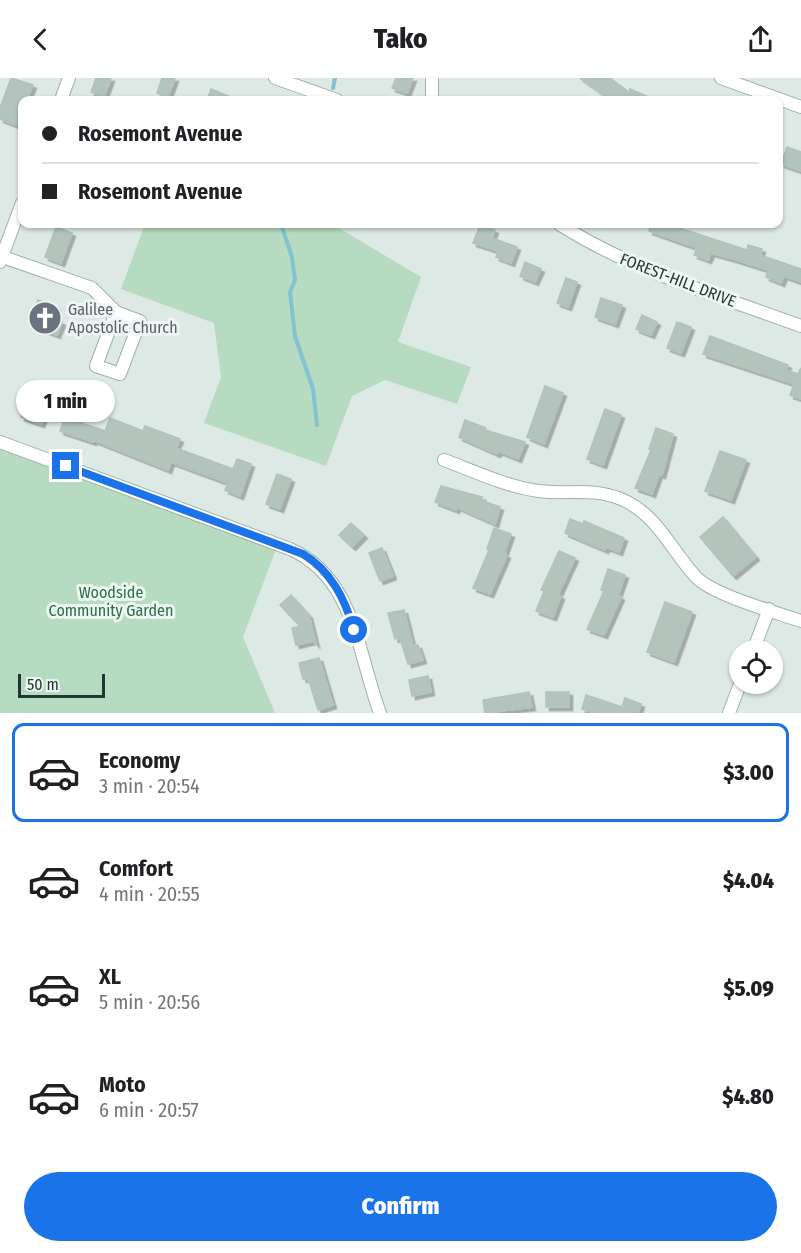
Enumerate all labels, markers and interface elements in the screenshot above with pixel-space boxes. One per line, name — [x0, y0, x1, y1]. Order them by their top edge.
icon: back — [24, 23, 57, 56]
text: Tako — [374, 23, 427, 55]
icon: share — [744, 23, 777, 56]
text: Rosemont Avenue — [78, 120, 242, 147]
text: Rosemont Avenue — [78, 178, 242, 205]
street label: FOREST-HILL DRIVE — [617, 249, 739, 311]
church icon: Galilee Apostolic Church — [27, 300, 63, 336]
place label: Galilee Apostolic Church — [68, 300, 178, 337]
callout: 1 min — [16, 379, 116, 421]
text: 1 min — [44, 389, 87, 413]
route end — [52, 452, 79, 479]
park label: Woodside Community Garden — [49, 583, 173, 620]
route start — [340, 616, 367, 643]
map controls — [729, 640, 783, 694]
button: locate — [729, 640, 783, 694]
scale bar — [18, 671, 105, 698]
text: 50 m — [27, 675, 59, 694]
icon: car — [27, 746, 81, 800]
text: Economy — [99, 747, 180, 774]
text: $3.00 — [723, 759, 774, 786]
text: 3 min · 20:54 — [99, 774, 200, 798]
icon: car — [27, 854, 81, 908]
text: Comfort — [99, 855, 173, 882]
text: $4.04 — [723, 867, 774, 894]
text: 4 min · 20:55 — [99, 882, 200, 906]
icon: car — [27, 962, 81, 1016]
text: XL — [99, 963, 121, 990]
text: $5.09 — [723, 975, 774, 1002]
text: 5 min · 20:56 — [99, 990, 200, 1014]
icon: car — [27, 1070, 81, 1124]
text: Moto — [99, 1071, 146, 1098]
text: $4.80 — [722, 1083, 774, 1110]
text: 6 min · 20:57 — [99, 1098, 199, 1122]
button: Confirm — [24, 1172, 777, 1241]

